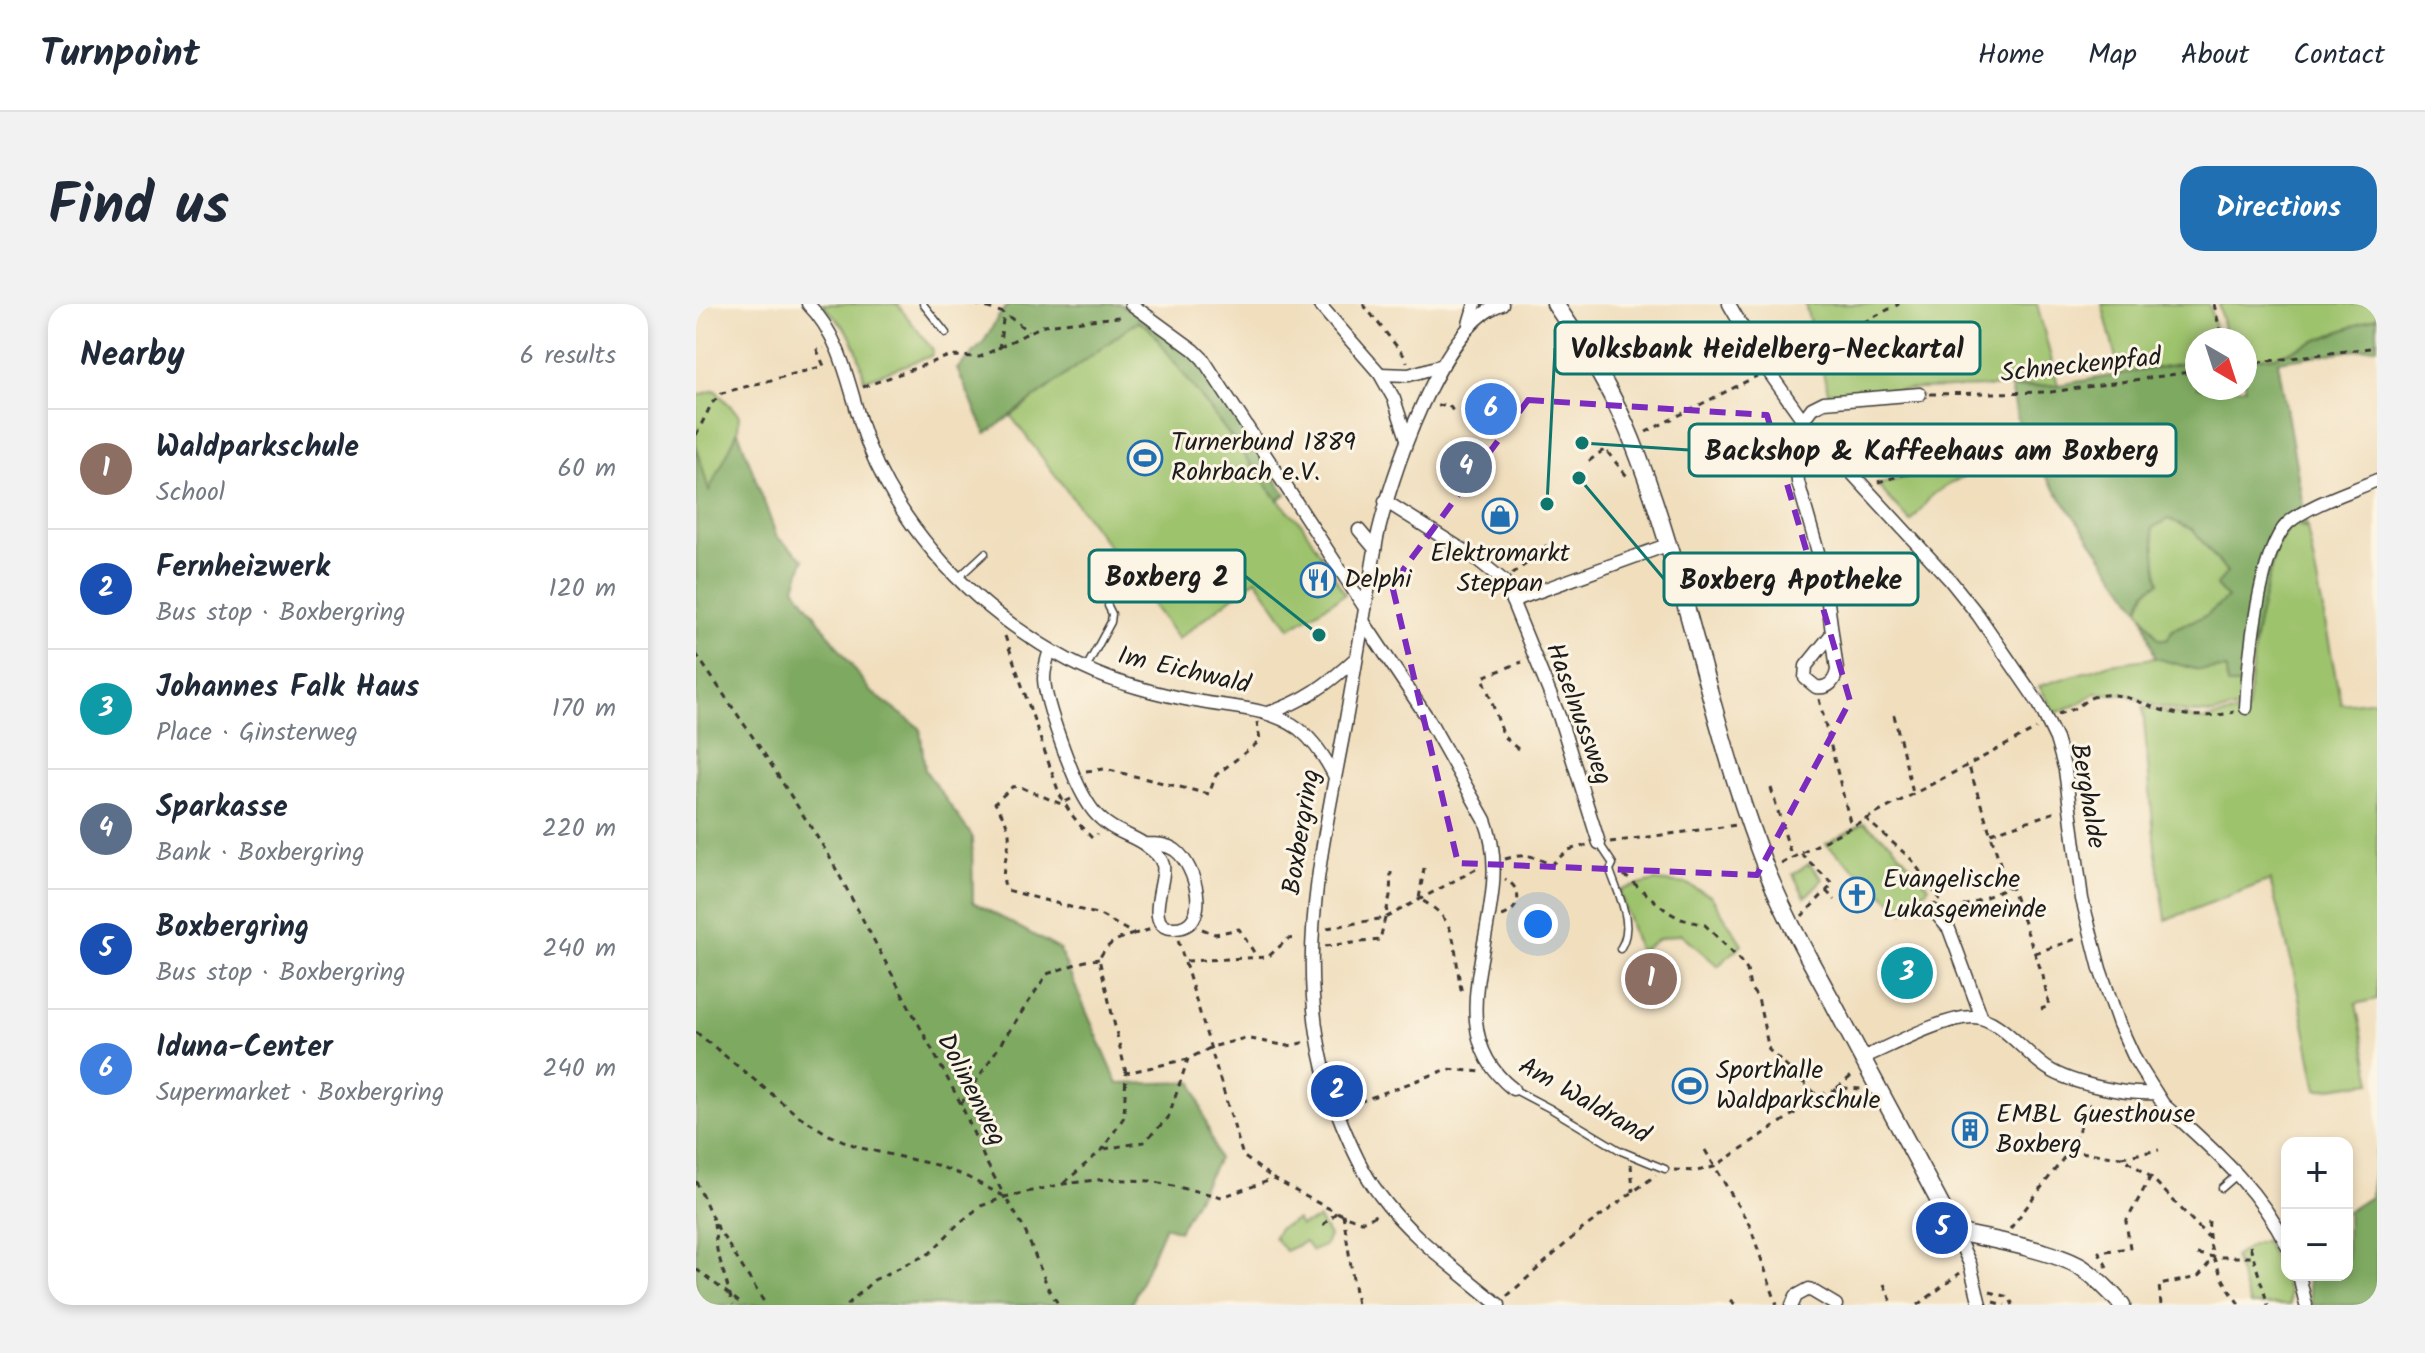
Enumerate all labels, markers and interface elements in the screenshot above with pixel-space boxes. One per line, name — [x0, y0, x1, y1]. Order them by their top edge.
text: Turnpoint — [40, 25, 200, 85]
text: Home — [1978, 33, 2044, 78]
text: Map — [2088, 33, 2137, 78]
text: About — [2181, 33, 2249, 78]
text: Contact — [2293, 33, 2385, 78]
text: Find us — [48, 163, 229, 253]
button: Directions — [2180, 166, 2377, 251]
callout: Volksbank Heidelberg-Neckartal — [1555, 322, 1980, 374]
text: Volksbank Heidelberg-Neckartal — [1570, 328, 1964, 373]
north arrow — [2185, 328, 2257, 400]
text: Nearby — [80, 329, 185, 383]
text: 6 results — [520, 335, 616, 377]
street label: Schneckenpfad — [1998, 337, 2165, 395]
pin: 6 — [1465, 379, 1517, 439]
place label: Turnerbund 1889 Rohrbach e.V. — [1171, 422, 1356, 494]
text: Waldparkschule — [156, 424, 359, 472]
callout: Backshop & Kaffeehaus am Boxberg — [1689, 424, 2176, 476]
text: Backshop & Kaffeehaus am Boxberg — [1705, 430, 2159, 475]
pin: 4 — [1440, 437, 1492, 497]
sports icon: Turnerbund 1889 Rohrbach e.V. — [1126, 439, 1164, 477]
text: 1 — [102, 448, 110, 490]
text: 60 m — [557, 448, 616, 490]
text: School — [156, 472, 225, 514]
shop icon: Elektromarkt Steppan — [1481, 497, 1519, 535]
place label: Elektromarkt Steppan — [1430, 533, 1571, 605]
text: Fernheizwerk — [156, 544, 330, 592]
callout: Boxberg 2 — [1089, 550, 1245, 602]
callout: Boxberg Apotheke — [1664, 553, 1918, 605]
text: Boxberg 2 — [1105, 556, 1229, 601]
place label: Delphi — [1344, 559, 1413, 601]
text: Boxberg Apotheke — [1680, 559, 1903, 604]
restaurant icon: Delphi — [1299, 561, 1337, 599]
text: 2 — [98, 568, 114, 610]
text: 120 m — [549, 568, 616, 610]
text: Bus stop · Boxbergring — [156, 592, 406, 634]
street label: Im Eichwald — [1113, 635, 1256, 707]
street label: Haselnussweg — [1533, 637, 1623, 791]
text: Johannes Falk Haus — [156, 664, 419, 712]
text: 3 — [99, 688, 113, 730]
text: 170 m — [552, 688, 616, 730]
text: Place · Ginsterweg — [156, 712, 358, 754]
street label: Berghalde — [2057, 740, 2117, 852]
street label: Boxbergring — [1271, 766, 1333, 898]
text: Sparkasse — [156, 784, 288, 832]
text: 4 — [99, 808, 113, 850]
text: 220 m — [542, 808, 616, 850]
text: Bank · Boxbergring — [156, 832, 365, 874]
place label: Evangelische Lukasgemeinde — [1883, 859, 2047, 931]
church icon: Evangelische Lukasgemeinde — [1838, 876, 1876, 914]
text: Boxbergring — [156, 904, 309, 952]
your location — [1518, 904, 1558, 944]
text: 5 — [99, 928, 113, 970]
text: 240 m — [542, 928, 616, 970]
pin: 3 — [1881, 943, 1933, 1003]
pin: 1 — [1625, 949, 1677, 1009]
text: Bus stop · Boxbergring — [156, 952, 406, 994]
text: Iduna-Center — [156, 1024, 333, 1072]
street label: Dolinenweg — [925, 1026, 1017, 1154]
street label: Am Waldrand — [1510, 1046, 1659, 1156]
text: 6 — [99, 1048, 113, 1090]
text: 240 m — [542, 1048, 616, 1090]
place label: Sporthalle Waldparkschule — [1716, 1050, 1881, 1122]
pin: 2 — [1311, 1061, 1363, 1121]
sports icon: Sporthalle Waldparkschule — [1671, 1067, 1709, 1105]
text: Supermarket · Boxbergring — [156, 1072, 444, 1114]
place label: EMBL Guesthouse Boxberg — [1996, 1094, 2195, 1166]
building icon: EMBL Guesthouse Boxberg — [1951, 1111, 1989, 1149]
map controls — [2281, 1137, 2353, 1281]
button: + — [2281, 1137, 2353, 1209]
pin: 5 — [1916, 1198, 1968, 1258]
button: − — [2281, 1209, 2353, 1281]

